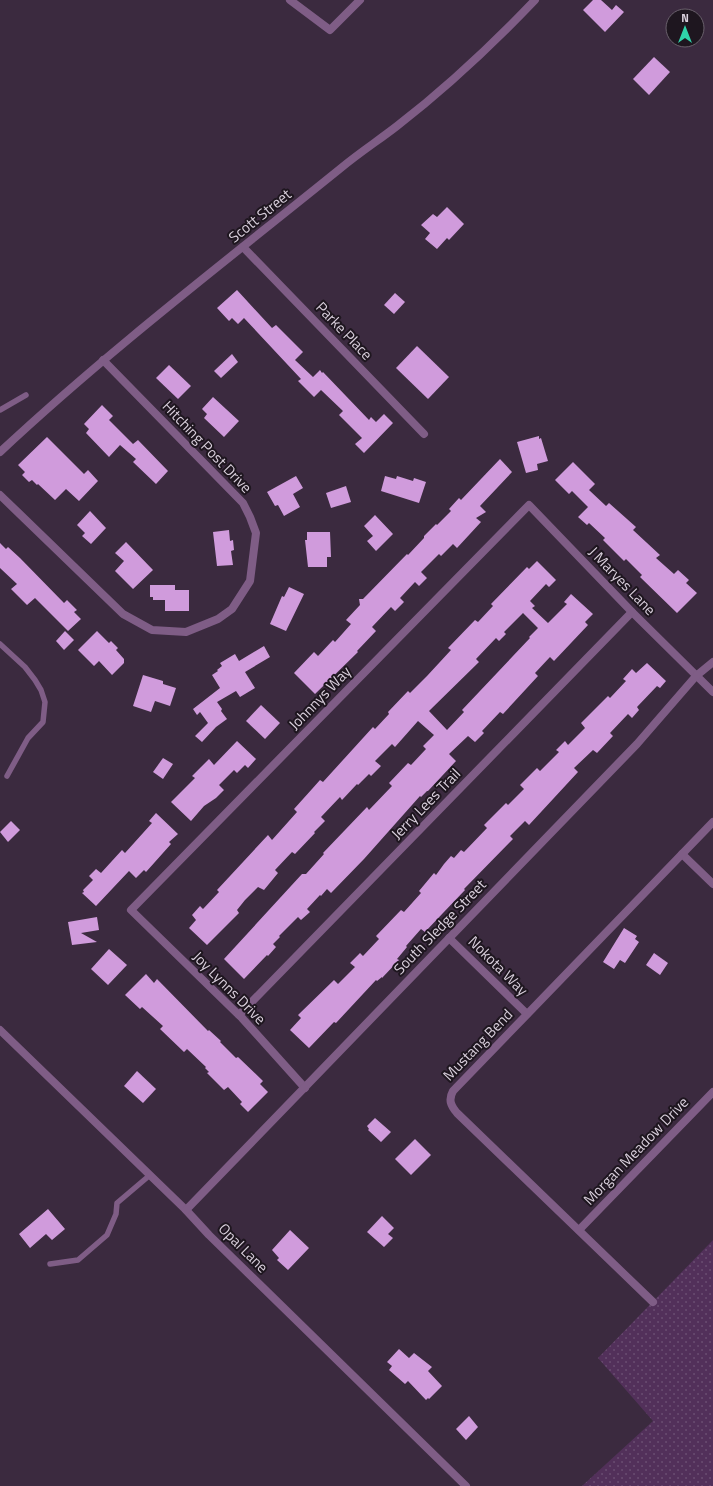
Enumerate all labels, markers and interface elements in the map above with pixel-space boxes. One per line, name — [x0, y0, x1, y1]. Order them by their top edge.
north arrow — [665, 8, 705, 48]
text: N — [681, 10, 689, 26]
street label: Scott Street — [223, 183, 297, 248]
street label: Parke Place — [311, 296, 378, 365]
street label: Hitching Post Drive — [157, 395, 258, 498]
street label: J Maryes Lane — [583, 541, 661, 620]
street label: Johnnys Way — [283, 660, 356, 735]
street label: Jerry Lees Trail — [386, 763, 466, 845]
street label: South Sledge Street — [388, 873, 492, 980]
street label: Nokota Way — [463, 930, 534, 1001]
street label: Joy Lynns Drive — [187, 946, 271, 1030]
street label: Mustang Bend — [437, 1004, 518, 1086]
street label: Morgan Meadow Drive — [578, 1091, 694, 1210]
street label: Opal Lane — [213, 1217, 274, 1278]

